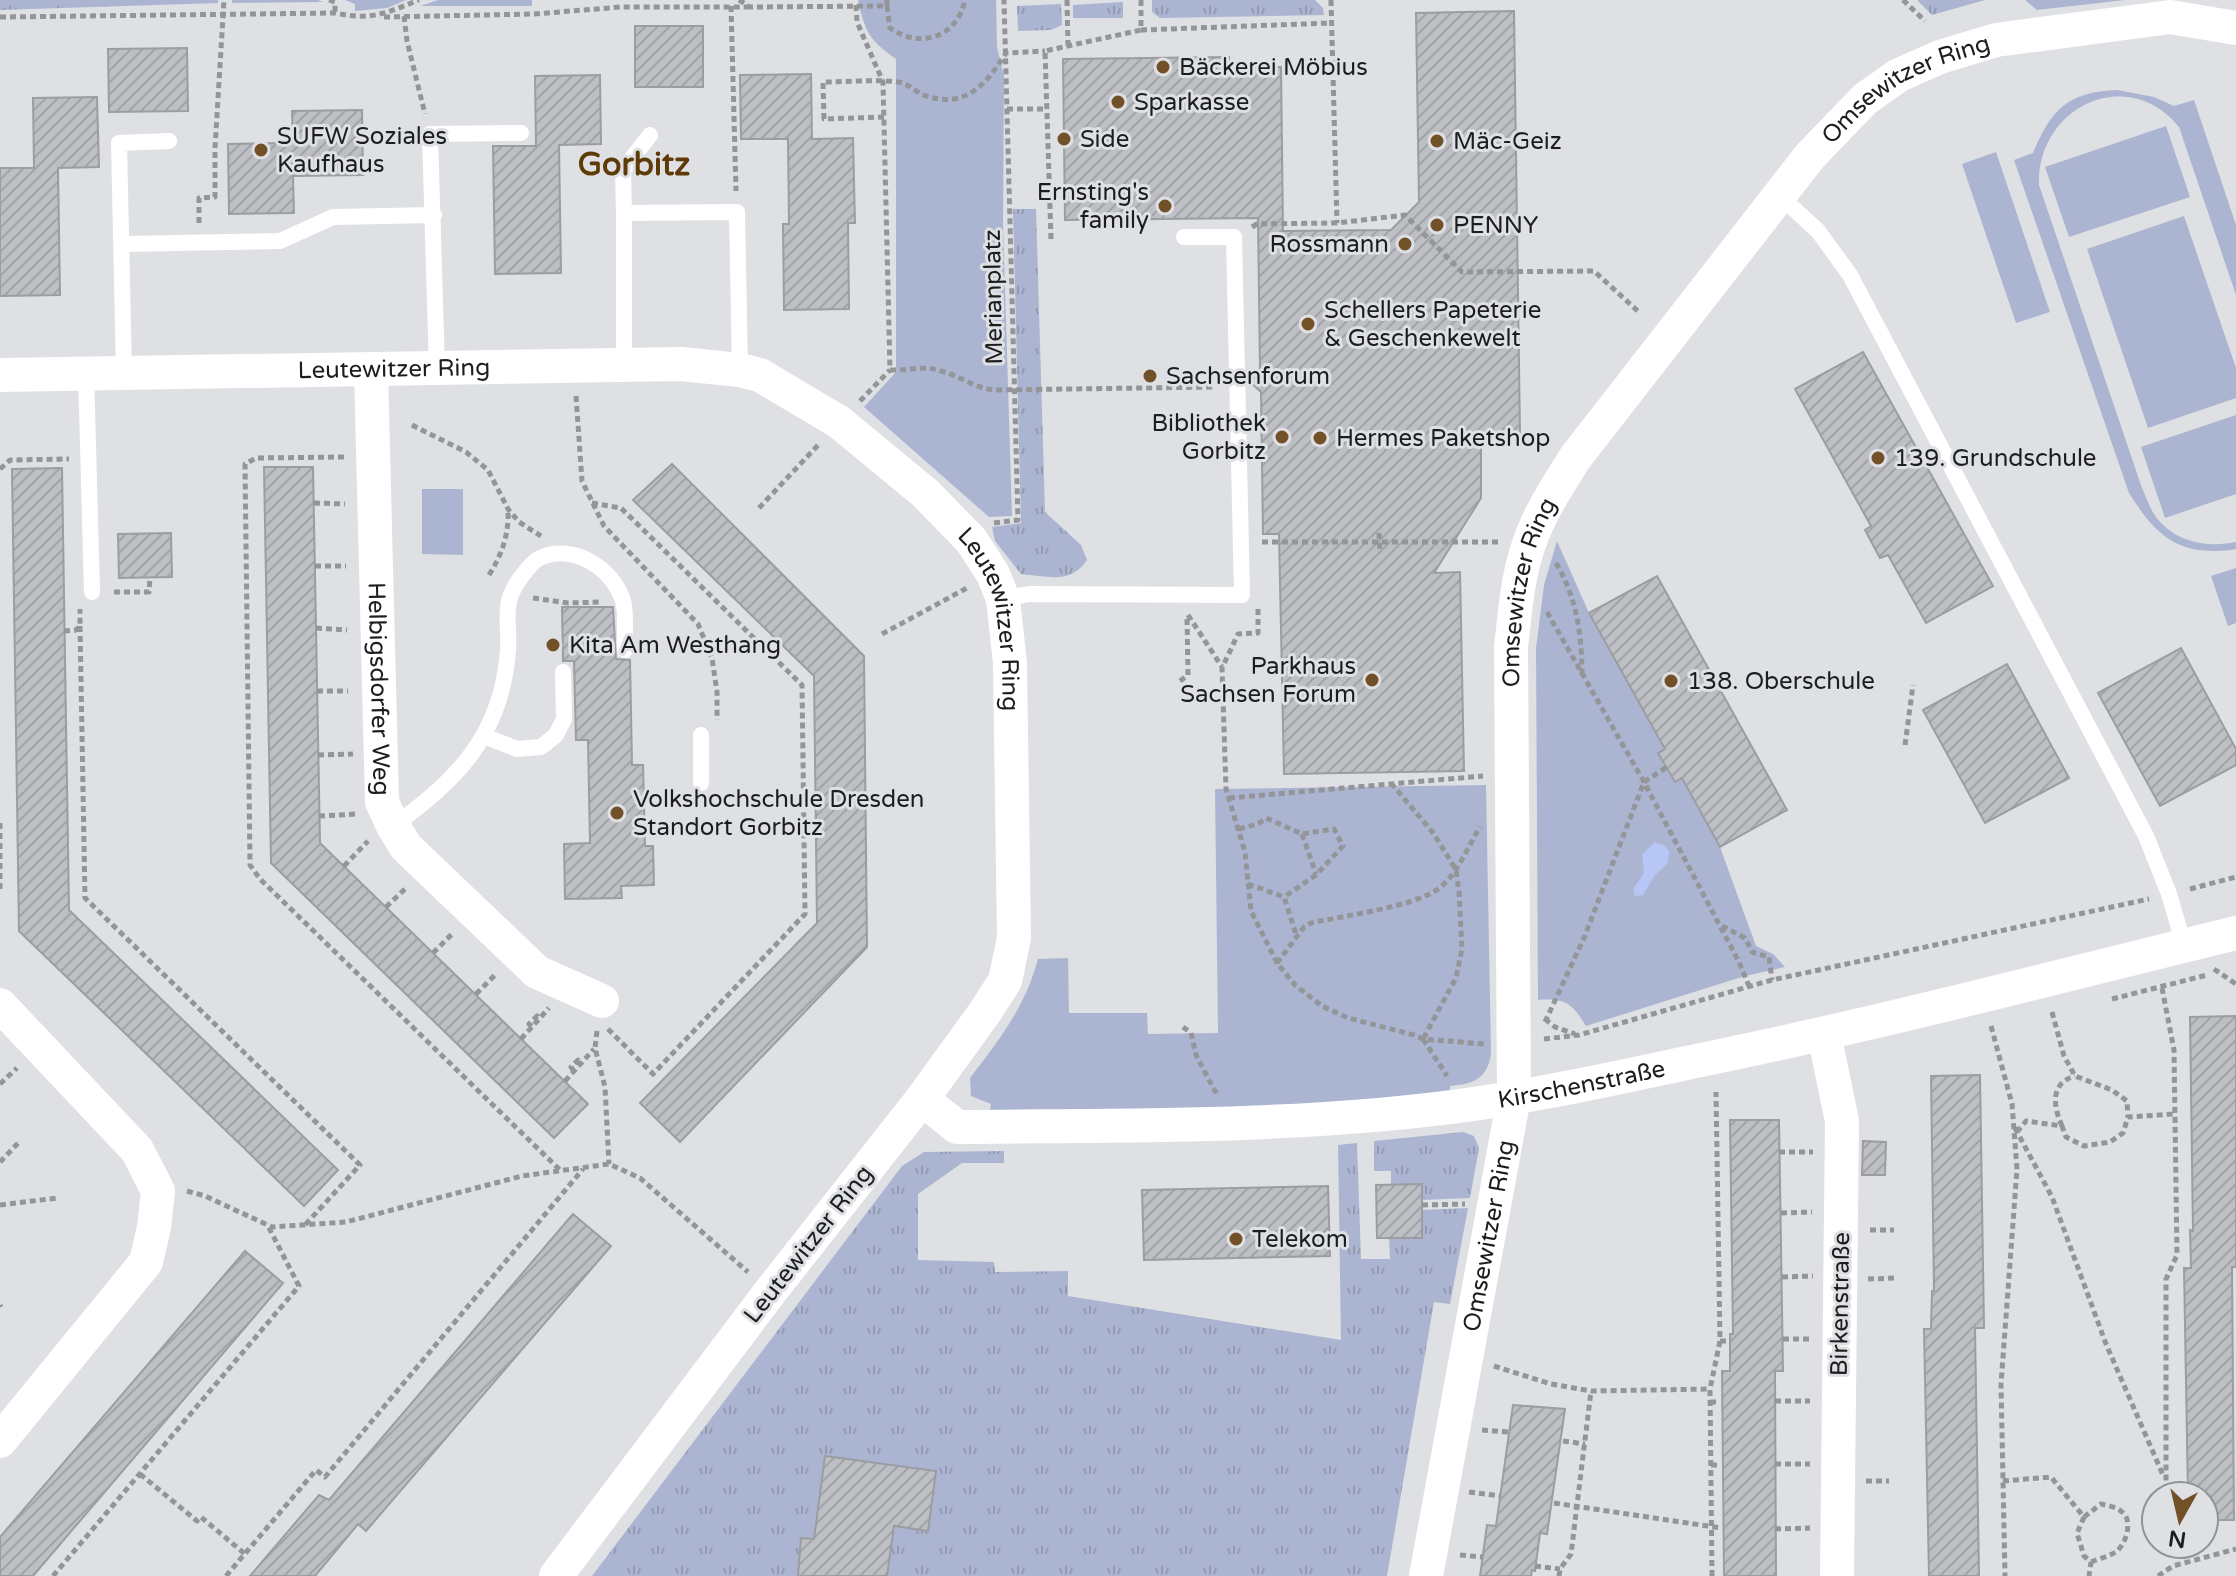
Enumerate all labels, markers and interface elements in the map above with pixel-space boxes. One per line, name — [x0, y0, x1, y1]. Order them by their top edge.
street label: Omsewitzer Ring — [1816, 29, 1993, 150]
place label: Bäckerei Möbius — [1179, 53, 1368, 82]
marker: Bäckerei Möbius — [1154, 58, 1172, 76]
place label: Sparkasse — [1134, 88, 1249, 117]
marker: Sparkasse — [1109, 93, 1127, 111]
place label: SUFW Soziales Kaufhaus — [277, 122, 447, 179]
place label: Side — [1080, 125, 1129, 154]
place label: Mäc-Geiz — [1453, 127, 1562, 156]
marker: Side — [1055, 130, 1073, 148]
marker: Mäc-Geiz — [1428, 132, 1446, 150]
marker: SUFW Soziales Kaufhaus — [252, 141, 270, 159]
district label: Gorbitz — [578, 146, 690, 184]
place label: Ernsting's family — [1037, 178, 1149, 235]
marker: Ernsting's family — [1156, 197, 1174, 215]
place label: PENNY — [1453, 211, 1538, 240]
marker: PENNY — [1428, 216, 1446, 234]
street label: Merianplatz — [978, 229, 1009, 365]
place label: Rossmann — [1270, 230, 1389, 259]
marker: Rossmann — [1396, 235, 1414, 253]
place label: Schellers Papeterie & Geschenkewelt — [1324, 296, 1541, 353]
marker: Schellers Papeterie & Geschenkewelt — [1299, 315, 1317, 333]
street label: Leutewitzer Ring — [297, 353, 490, 385]
place label: Sachsenforum — [1166, 362, 1330, 391]
marker: Sachsenforum — [1141, 367, 1159, 385]
place label: Bibliothek Gorbitz — [1152, 409, 1266, 466]
place label: Hermes Paketshop — [1336, 424, 1550, 453]
marker: Bibliothek Gorbitz — [1273, 428, 1291, 446]
marker: Hermes Paketshop — [1311, 429, 1329, 447]
place label: 139. Grundschule — [1894, 444, 2096, 473]
marker: 139. Grundschule — [1869, 449, 1887, 467]
street label: Omsewitzer Ring — [1497, 493, 1563, 687]
street label: Leutewitzer Ring — [952, 521, 1025, 711]
street label: Helbigsdorfer Weg — [361, 582, 396, 796]
place label: Kita Am Westhang — [569, 631, 781, 660]
marker: Kita Am Westhang — [544, 636, 562, 654]
place label: Parkhaus Sachsen Forum — [1180, 652, 1356, 709]
place label: 138. Oberschule — [1687, 667, 1875, 696]
marker: Parkhaus Sachsen Forum — [1363, 671, 1381, 689]
marker: 138. Oberschule — [1662, 672, 1680, 690]
place label: Volkshochschule Dresden Standort Gorbitz — [633, 785, 924, 842]
marker: Volkshochschule Dresden Standort Gorbitz — [608, 804, 626, 822]
street label: Kirschenstraße — [1496, 1054, 1668, 1115]
street label: Omsewitzer Ring — [1457, 1138, 1521, 1334]
street label: Leutewitzer Ring — [738, 1160, 879, 1329]
place label: Telekom — [1252, 1225, 1348, 1254]
marker: Telekom — [1227, 1230, 1245, 1248]
street label: Birkenstraße — [1825, 1232, 1856, 1376]
north arrow — [2140, 1480, 2220, 1560]
text: N — [2167, 1525, 2188, 1553]

